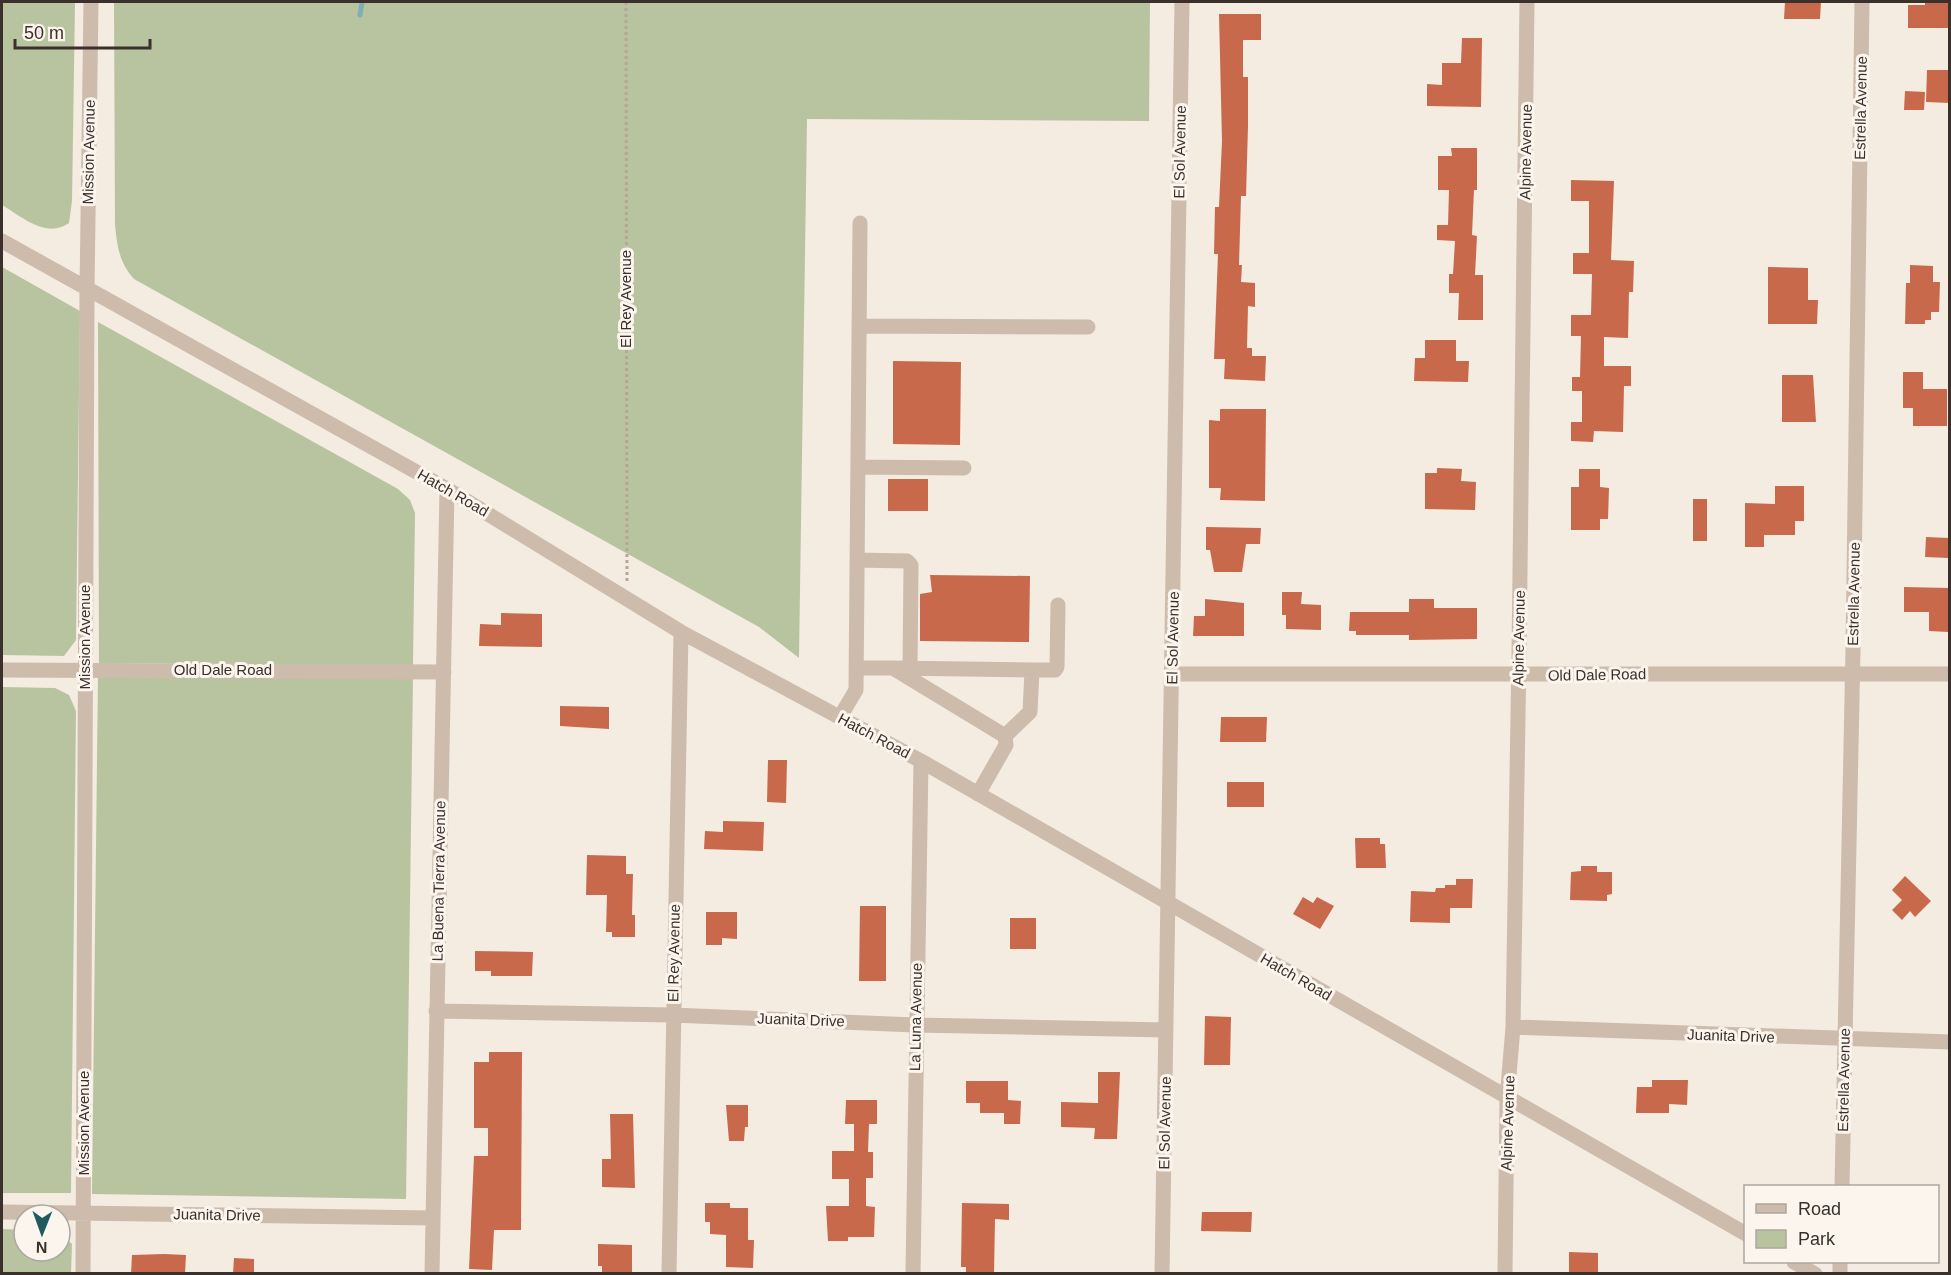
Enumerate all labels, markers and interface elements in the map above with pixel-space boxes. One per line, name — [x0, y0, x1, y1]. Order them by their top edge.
scale bar — [15, 12, 150, 50]
text: 50 m — [24, 23, 64, 43]
street label: Estrella Avenue — [1851, 56, 1870, 160]
street label: Mission Avenue — [79, 99, 98, 205]
street label: Alpine Avenue — [1516, 104, 1535, 200]
street label: El Sol Avenue — [1170, 105, 1189, 199]
street label: El Rey Avenue — [617, 250, 634, 348]
street label: Hatch Road — [415, 465, 492, 520]
street label: Estrella Avenue — [1844, 542, 1863, 646]
street label: Mission Avenue — [76, 585, 93, 689]
street label: Alpine Avenue — [1509, 590, 1528, 686]
street label: El Sol Avenue — [1163, 591, 1182, 685]
street label: Old Dale Road — [174, 661, 272, 678]
street label: Old Dale Road — [1548, 665, 1646, 684]
street label: Hatch Road — [835, 709, 913, 762]
street label: La Buena Tierra Avenue — [429, 801, 448, 961]
street label: El Rey Avenue — [664, 904, 683, 1002]
street label: Hatch Road — [1258, 949, 1335, 1004]
street label: La Luna Avenue — [906, 963, 925, 1071]
street label: Juanita Drive — [757, 1009, 845, 1030]
street label: Juanita Drive — [1687, 1025, 1775, 1046]
street label: Estrella Avenue — [1834, 1028, 1853, 1132]
street label: Mission Avenue — [75, 1071, 92, 1175]
street label: Alpine Avenue — [1497, 1075, 1518, 1171]
street label: El Sol Avenue — [1155, 1076, 1174, 1170]
legend — [1744, 1185, 1939, 1263]
text: Road — [1798, 1199, 1841, 1219]
north arrow — [12, 1203, 72, 1263]
street label: Juanita Drive — [173, 1205, 261, 1224]
text: Park — [1798, 1229, 1836, 1249]
text: N — [36, 1239, 48, 1256]

